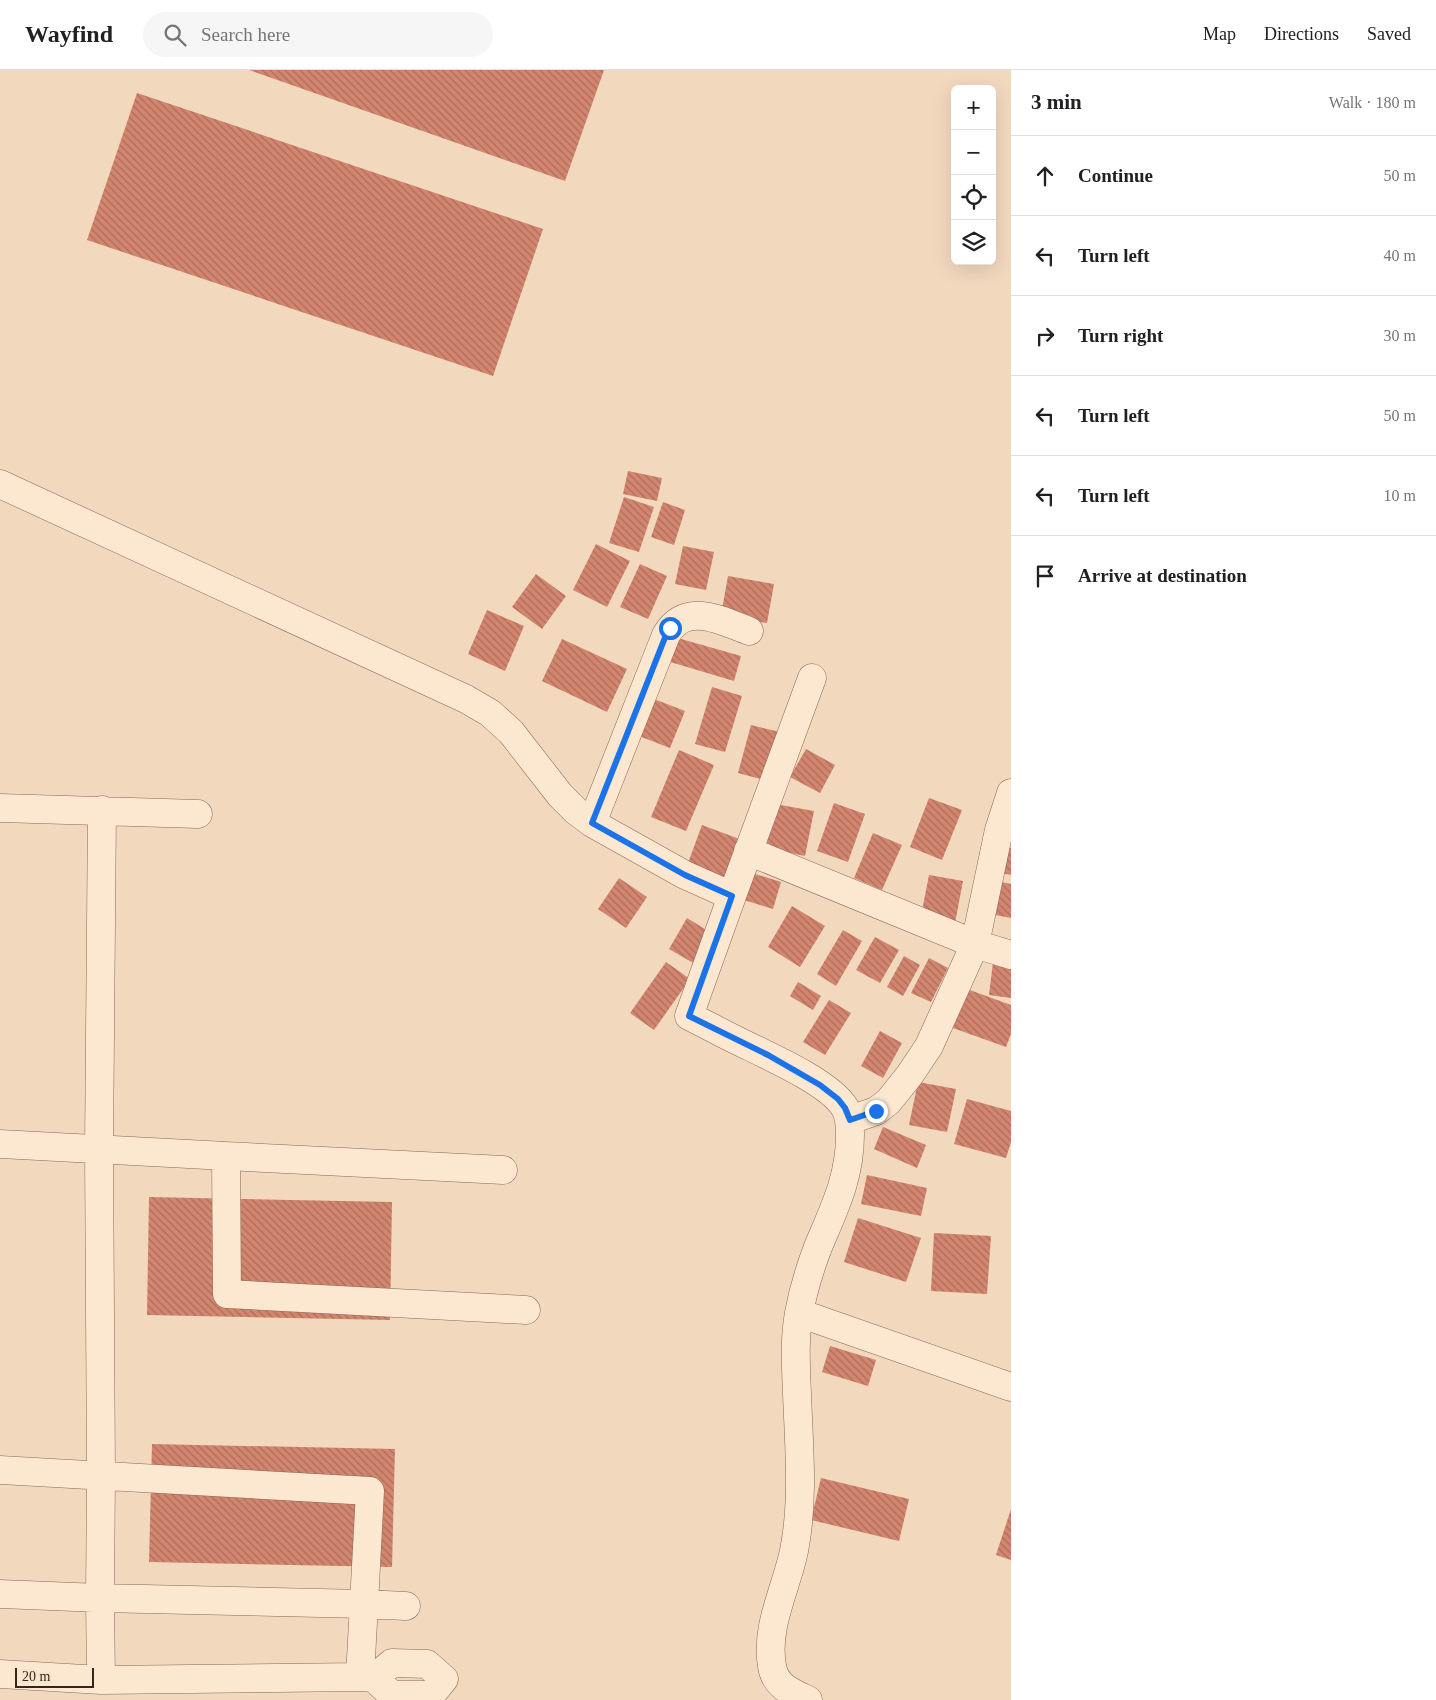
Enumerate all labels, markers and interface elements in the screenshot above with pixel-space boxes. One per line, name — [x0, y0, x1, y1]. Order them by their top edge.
search box — [143, 12, 493, 57]
text: Wayfind — [25, 21, 113, 47]
icon: search — [161, 21, 189, 49]
text: Search here — [201, 24, 290, 45]
text: Map — [1203, 24, 1236, 44]
text: Directions — [1264, 24, 1339, 44]
text: Saved — [1367, 24, 1411, 44]
map controls — [951, 85, 996, 265]
button: + — [951, 85, 996, 130]
text: 3 min — [1031, 90, 1082, 114]
text: Walk · 180 m — [1329, 94, 1416, 111]
button: − — [951, 130, 996, 175]
icon: ahead — [1031, 162, 1059, 190]
text: Continue — [1078, 165, 1153, 186]
text: 50 m — [1384, 167, 1416, 184]
button: locate — [951, 175, 996, 220]
button: layers — [951, 220, 996, 265]
icon: left — [1031, 242, 1059, 270]
text: Turn left — [1078, 245, 1150, 266]
text: 40 m — [1384, 247, 1416, 264]
icon: right — [1031, 322, 1059, 350]
text: Turn right — [1078, 325, 1163, 346]
text: 30 m — [1384, 327, 1416, 344]
icon: left — [1031, 402, 1059, 430]
text: Turn left — [1078, 405, 1150, 426]
text: 50 m — [1384, 407, 1416, 424]
icon: left — [1031, 482, 1059, 510]
text: Turn left — [1078, 485, 1150, 506]
text: 10 m — [1384, 487, 1416, 504]
icon: arrive — [1031, 562, 1059, 590]
text: Arrive at destination — [1078, 565, 1247, 586]
route start — [659, 617, 682, 640]
route end — [865, 1100, 888, 1123]
scale bar — [15, 1665, 94, 1688]
text: 20 m — [22, 1669, 50, 1684]

